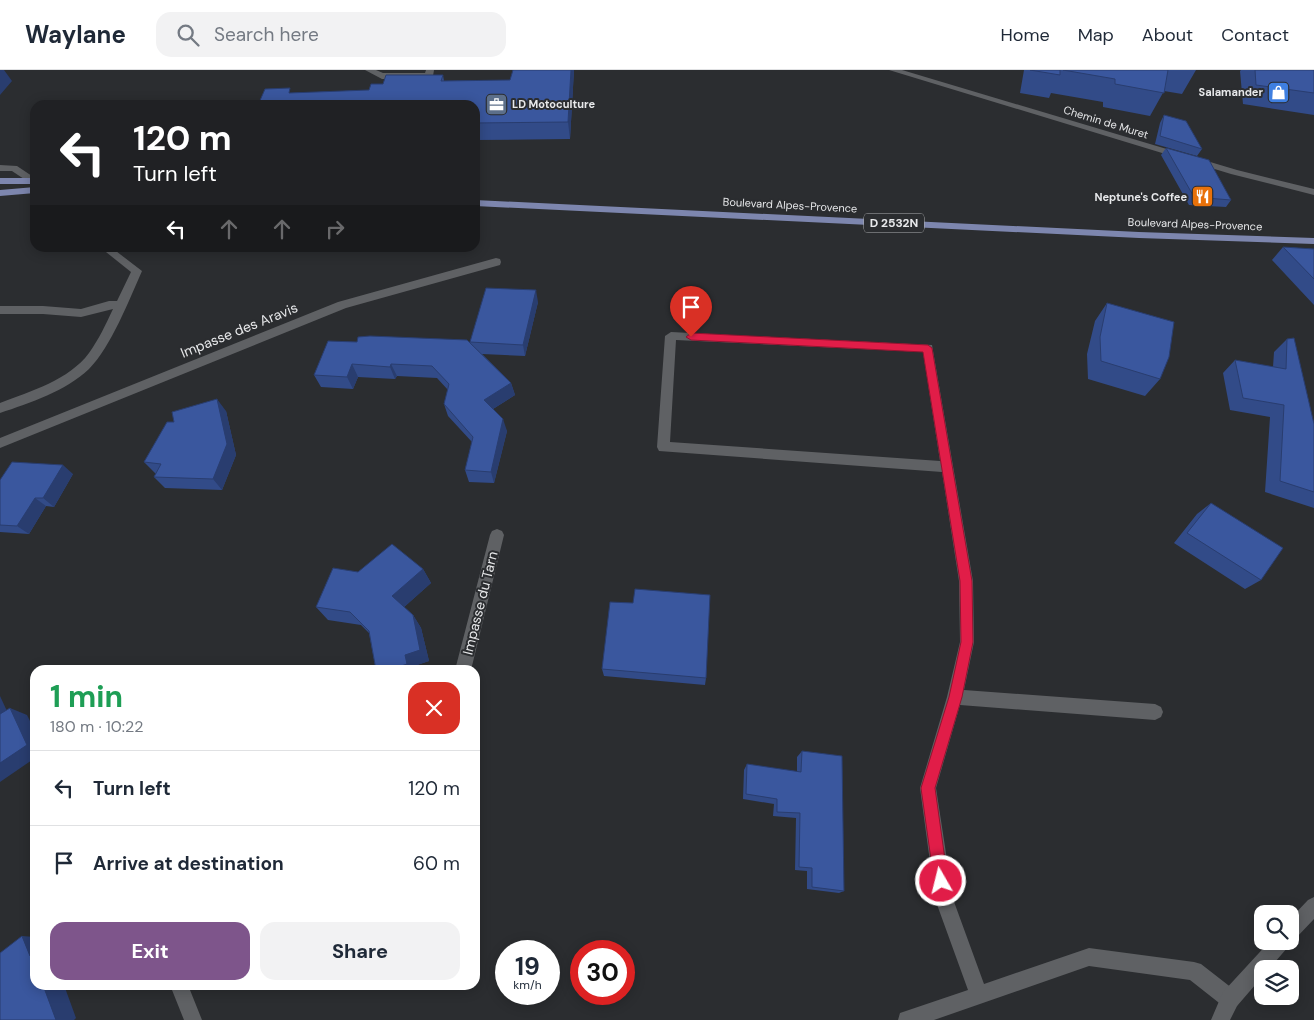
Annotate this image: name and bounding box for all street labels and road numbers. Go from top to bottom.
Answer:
street label: Chemin de Muret [1062,102,1150,142]
street label: Boulevard Alpes-Provence [722,194,858,216]
road number: D 2532N [864,214,924,232]
street label: Boulevard Alpes-Provence [1127,215,1263,233]
street label: Impasse des Aravis [178,298,300,362]
street label: Impasse du Tarn [458,549,502,657]

